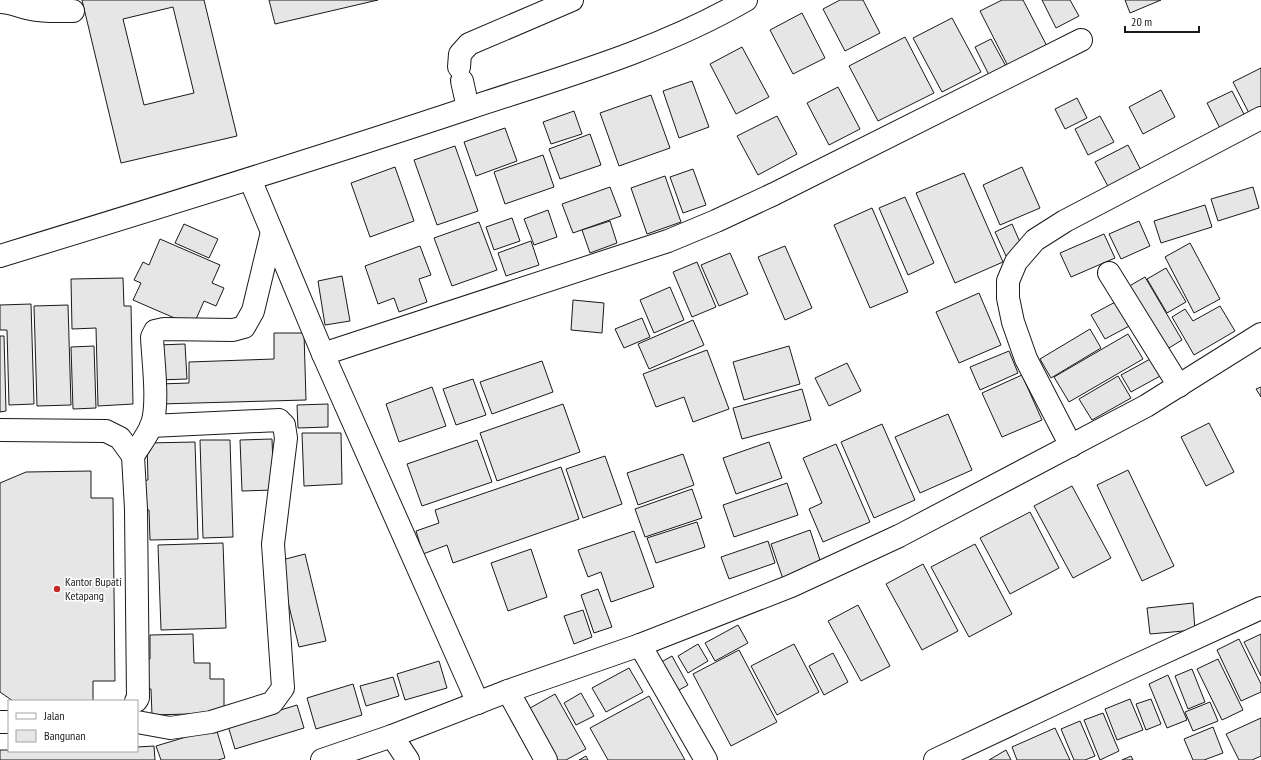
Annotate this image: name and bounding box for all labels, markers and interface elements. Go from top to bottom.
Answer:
scale bar [1125,8,1199,34]
text: 20 m [1131,14,1152,29]
place label: Kantor Bupati Ketapang [65,574,122,603]
marker: Kantor Bupati Ketapang [52,584,62,594]
legend [8,700,138,752]
text: Jalan [43,708,65,723]
text: Bangunan [44,728,85,743]

